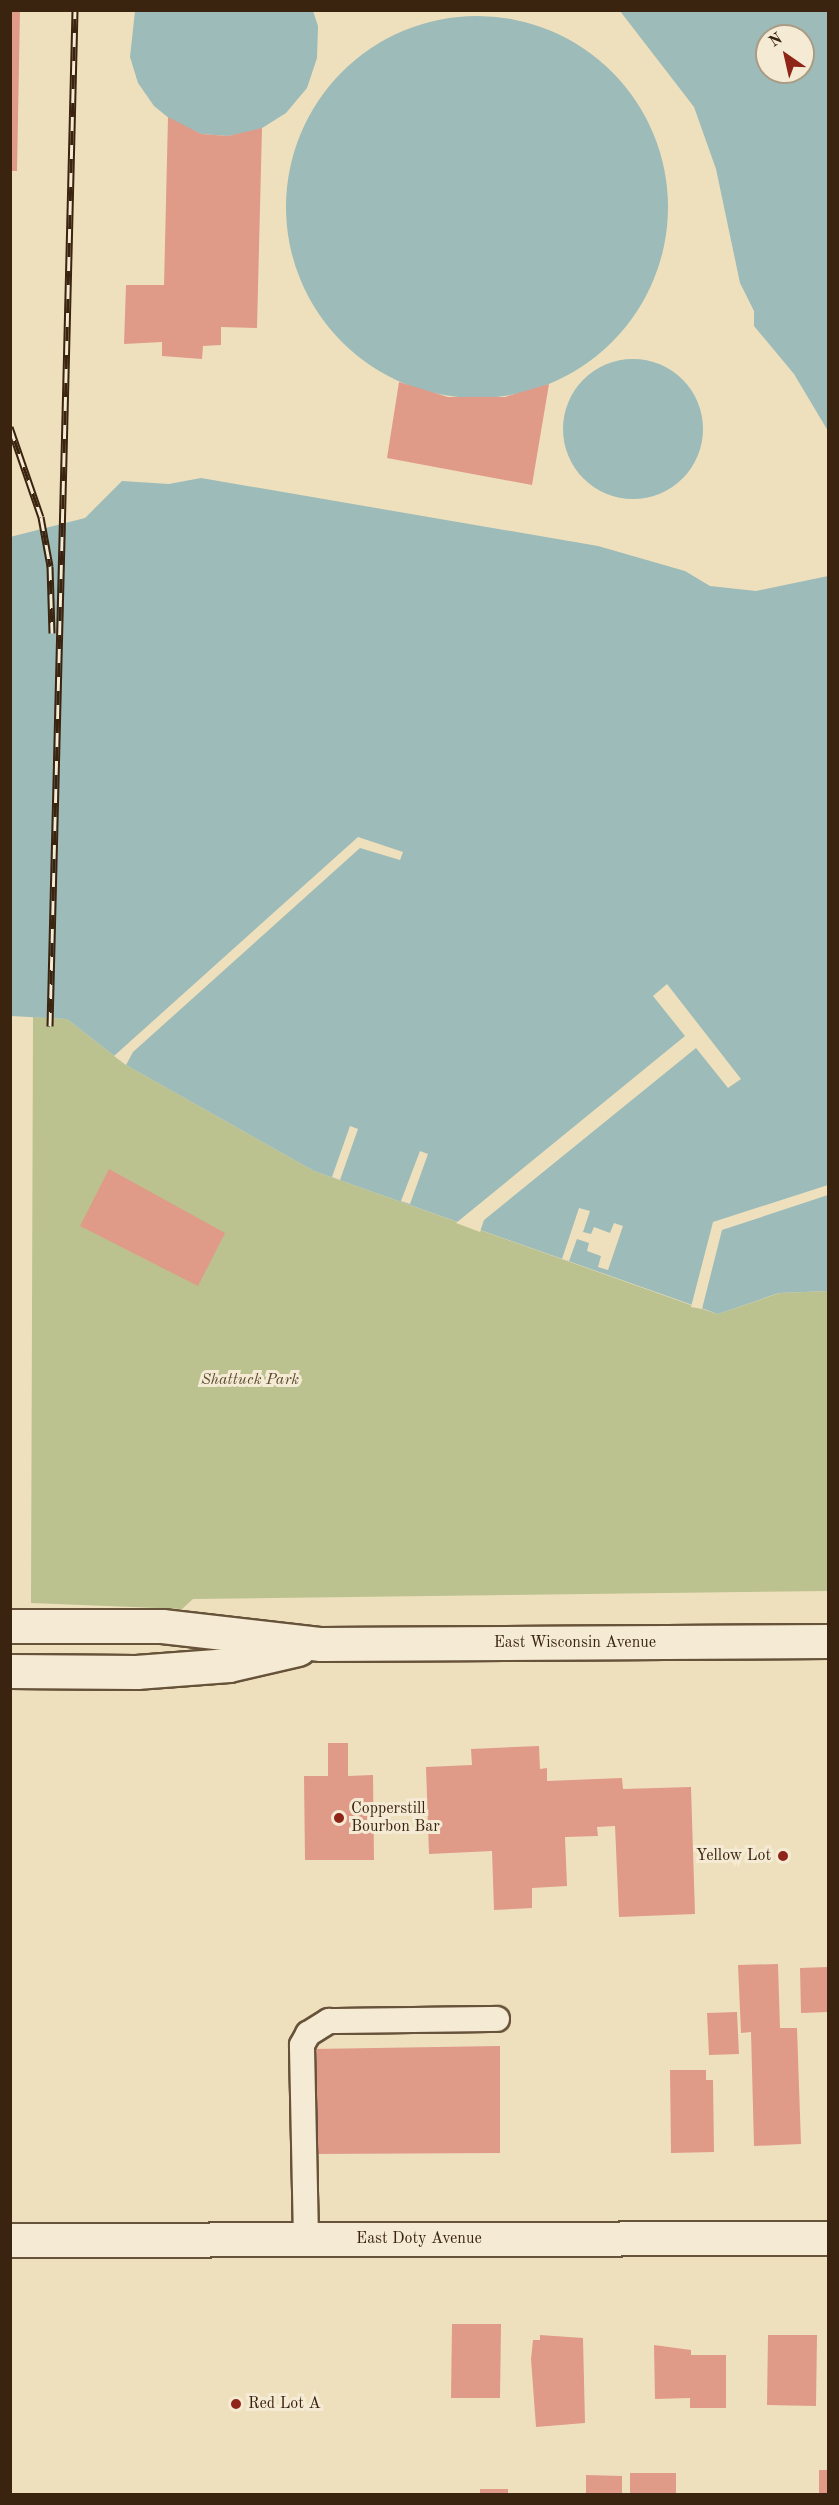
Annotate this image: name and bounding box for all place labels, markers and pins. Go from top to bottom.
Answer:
place label: Copperstill Bourbon Bar [351,1799,440,1837]
marker: Copperstill Bourbon Bar [332,1811,346,1825]
place label: Yellow Lot [696,1846,771,1866]
marker: Yellow Lot [776,1849,790,1863]
place label: Red Lot A [248,2394,321,2414]
marker: Red Lot A [229,2397,243,2411]

